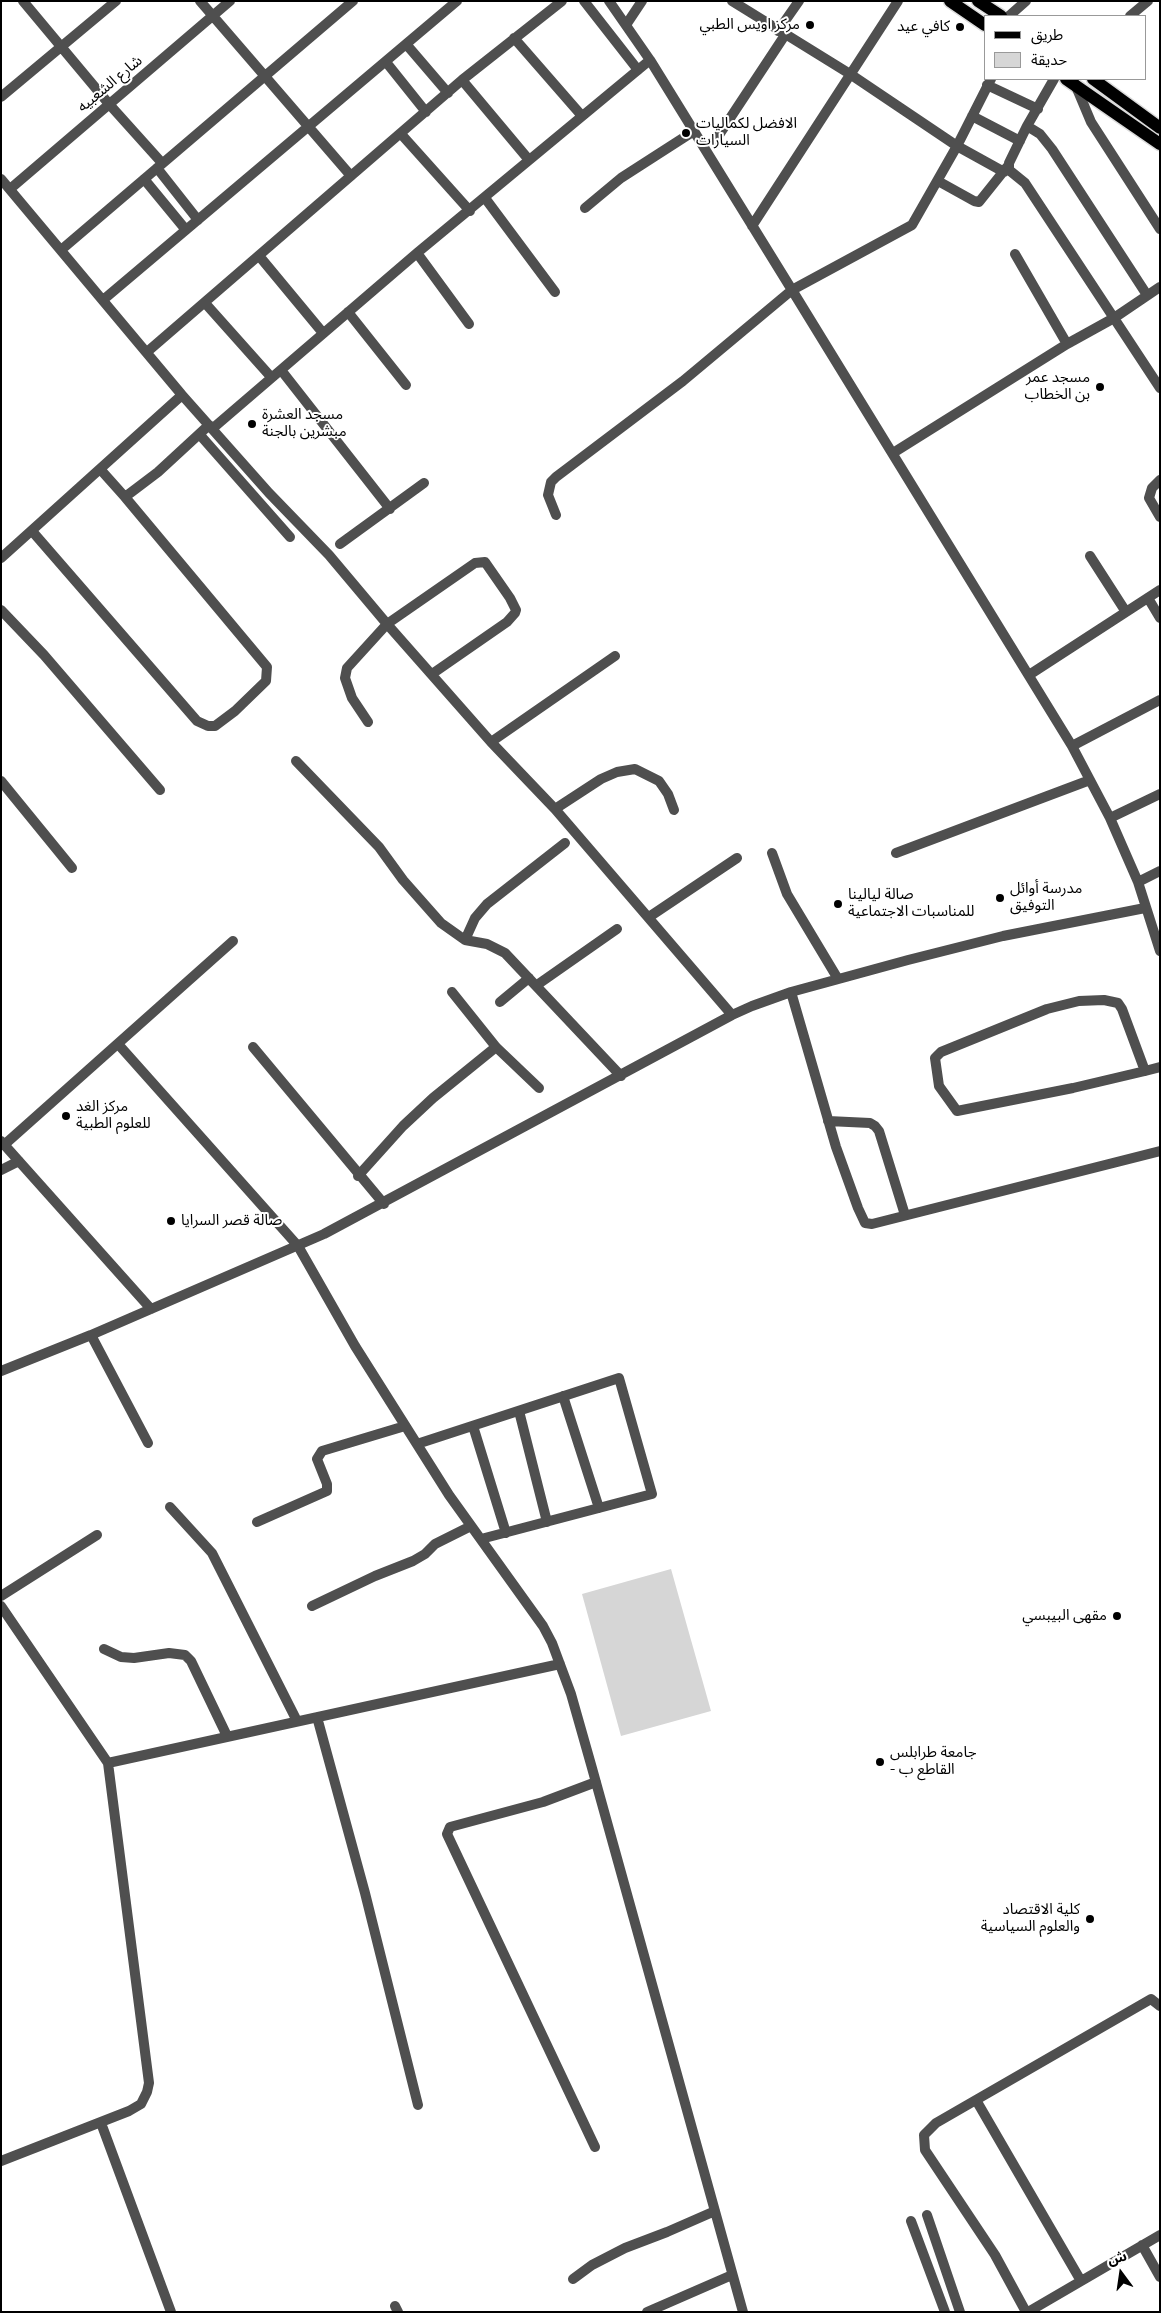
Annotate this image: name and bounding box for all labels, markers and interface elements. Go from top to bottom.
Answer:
legend [984,15,1146,80]
place label: مركز اويس الطبي [699,16,800,34]
place label: كافي عيد [897,18,950,36]
marker: مركز اويس الطبي [804,19,816,31]
marker: كافي عيد [954,21,966,33]
text: طريق [1031,26,1063,44]
text: حديقة [1031,51,1067,69]
street label: شارع الشعبيه [74,52,146,116]
place label: الافضل لكماليات السيارات [696,115,797,150]
marker: الافضل لكماليات السيارات [680,127,692,139]
place label: مسجد عمر بن الخطاب [1025,369,1090,404]
marker: مسجد عمر بن الخطاب [1094,381,1106,393]
place label: مسجد العشرة مبشرين بالجنة [262,406,347,441]
marker: مسجد العشرة مبشرين بالجنة [246,418,258,430]
place label: مدرسة أوائل التوفيق [1010,880,1082,915]
place label: صالة ليالينا للمناسبات الاجتماعية [848,886,975,921]
marker: مدرسة أوائل التوفيق [994,892,1006,904]
marker: صالة ليالينا للمناسبات الاجتماعية [832,898,844,910]
place label: مركز الغد للعلوم الطبية [76,1098,151,1133]
marker: مركز الغد للعلوم الطبية [60,1110,72,1122]
place label: صالة قصر السرايا [181,1212,282,1230]
marker: صالة قصر السرايا [165,1215,177,1227]
place label: مقهى البيبسي [1022,1607,1107,1625]
marker: مقهى البيبسي [1111,1610,1123,1622]
place label: جامعة طرابلس - القاطع ب [890,1744,977,1779]
marker: جامعة طرابلس - القاطع ب [874,1756,886,1768]
place label: كلية الاقتصاد والعلوم السياسية [981,1901,1080,1936]
marker: كلية الاقتصاد والعلوم السياسية [1084,1913,1096,1925]
text: ش [1106,2247,1129,2269]
north arrow [1096,2248,1146,2298]

